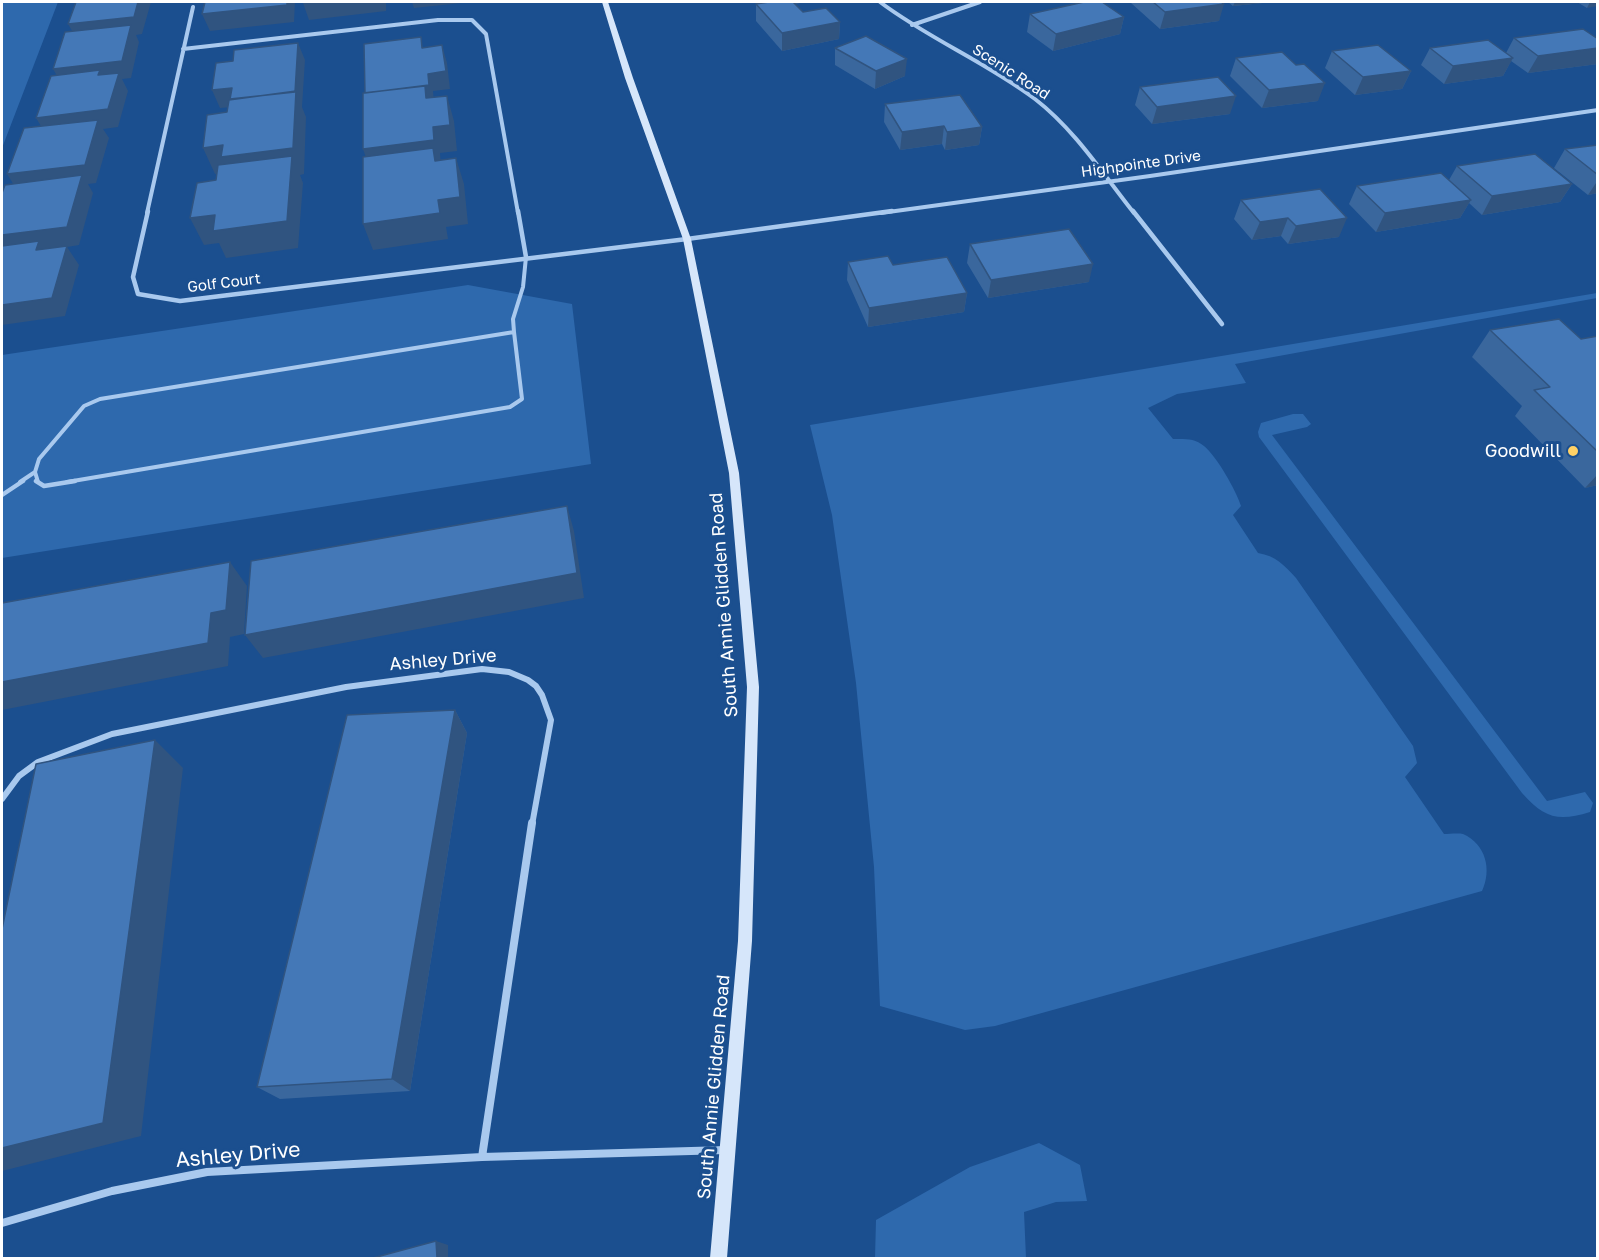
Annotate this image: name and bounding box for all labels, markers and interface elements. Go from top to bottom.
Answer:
street label: Scenic Road [969,40,1053,104]
street label: Highpointe Drive [1080,147,1202,181]
street label: Golf Court [186,270,262,296]
place label: Goodwill [1485,440,1561,462]
marker: Goodwill [1566,444,1580,458]
street label: South Annie Glidden Road [705,492,743,718]
street label: Ashley Drive [389,645,497,675]
street label: South Annie Glidden Road [693,974,735,1200]
street label: Ashley Drive [174,1137,302,1173]

